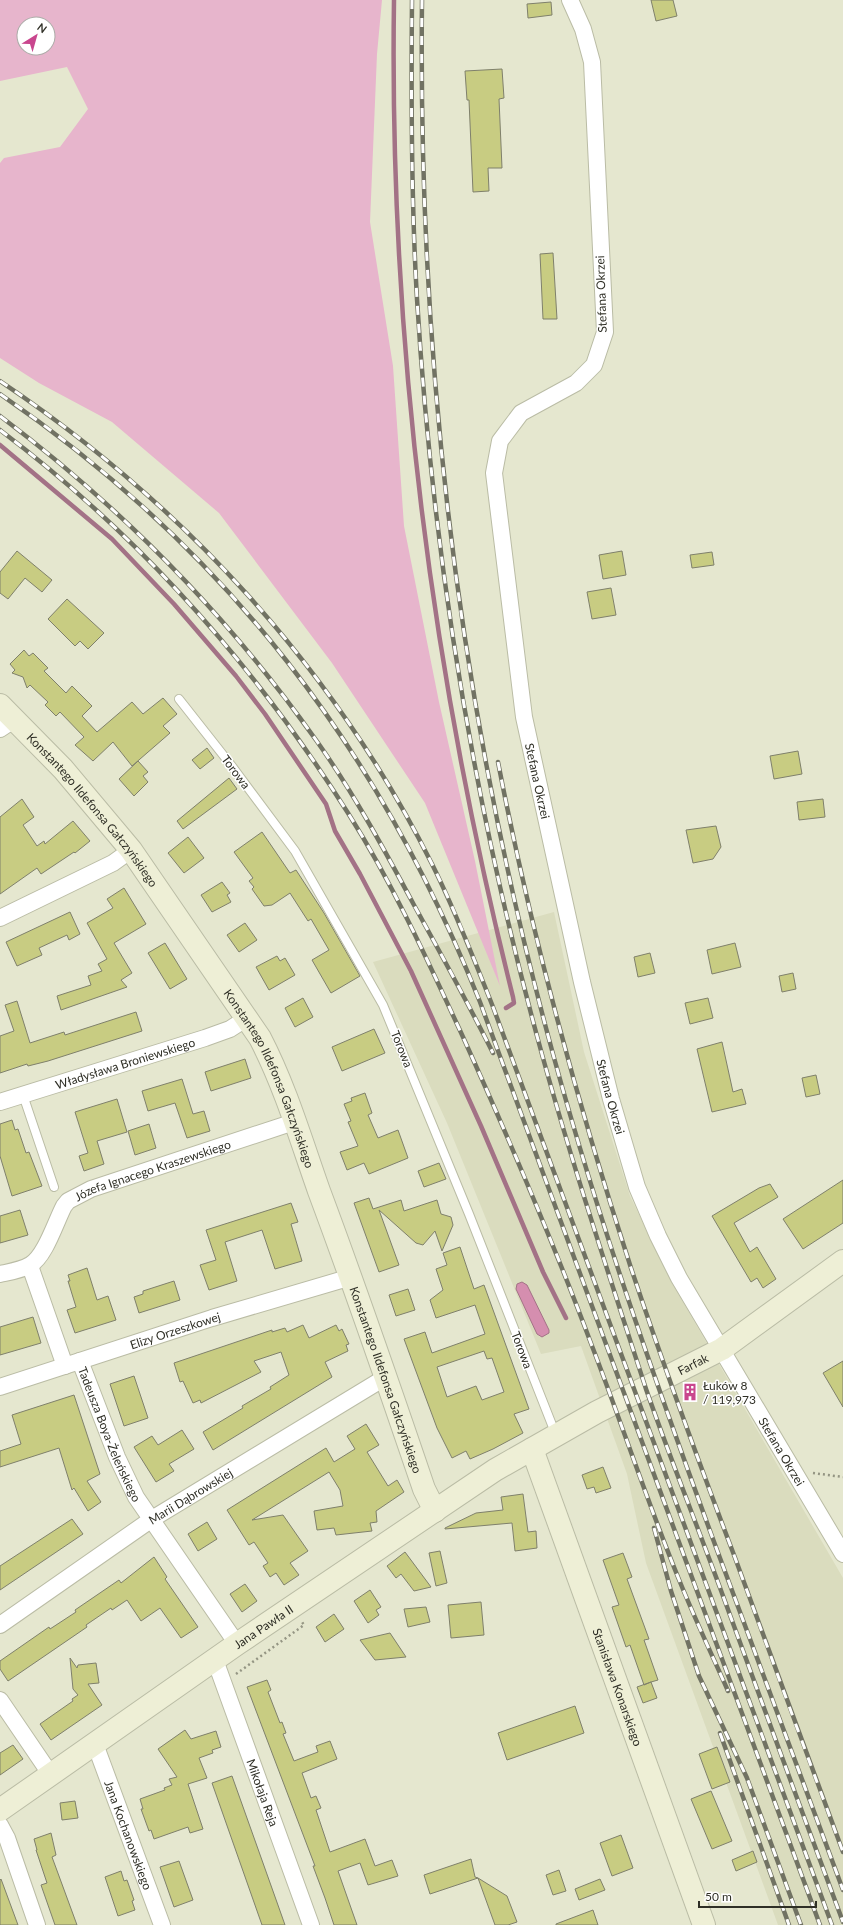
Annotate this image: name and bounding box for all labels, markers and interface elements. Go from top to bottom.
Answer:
north arrow [16,16,56,56]
text: N [35,20,50,35]
street label: Stefana Okrzei [592,255,610,333]
street label: Konstantego Ildefonsa Gałczyńskiego [24,729,161,890]
street label: Stefana Okrzei [522,742,554,820]
street label: Torowa [218,752,254,792]
street label: Konstantego Ildefonsa Gałczyńskiego [221,986,318,1170]
street label: Torowa [388,1028,416,1070]
street label: Władysława Broniewskiego [53,1034,197,1092]
street label: Stefana Okrzei [594,1057,628,1136]
street label: Józefa Ignacego Kraszewskiego [72,1136,233,1204]
street label: Konstantego Ildefonsa Gałczyńskiego [347,1284,426,1475]
street label: Elizy Orzeszkowej [128,1308,222,1352]
street label: Torowa [508,1329,536,1371]
street label: Farfak [675,1349,711,1378]
street label: Tadeusza Boya-Żeleńskiego [75,1365,145,1505]
place label: Łuków 8 / 119,973 [703,1378,756,1407]
building icon: Łuków 8 / 119,973 [680,1382,700,1402]
street label: Stefana Okrzei [756,1414,808,1488]
street label: Marii Dąbrowskiej [145,1465,235,1527]
street label: Jana Pawła II [231,1601,296,1652]
street label: Stanisława Konarskiego [590,1626,646,1748]
street label: Mikołaja Reja [244,1757,282,1828]
street label: Jana Kochanowskiego [102,1778,156,1892]
scale bar [699,1883,816,1909]
text: 50 m [705,1889,732,1904]

